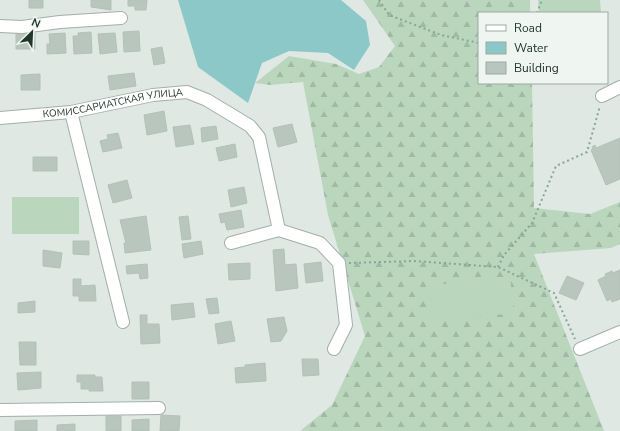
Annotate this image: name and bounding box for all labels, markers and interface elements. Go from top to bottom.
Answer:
north arrow [12,12,52,52]
legend [478,12,608,84]
text: N [29,15,43,32]
text: Road [514,20,542,36]
text: Water [514,40,548,56]
text: Building [514,60,559,76]
street label: КОМИССАРИАТСКАЯ УЛИЦА [42,85,184,121]

